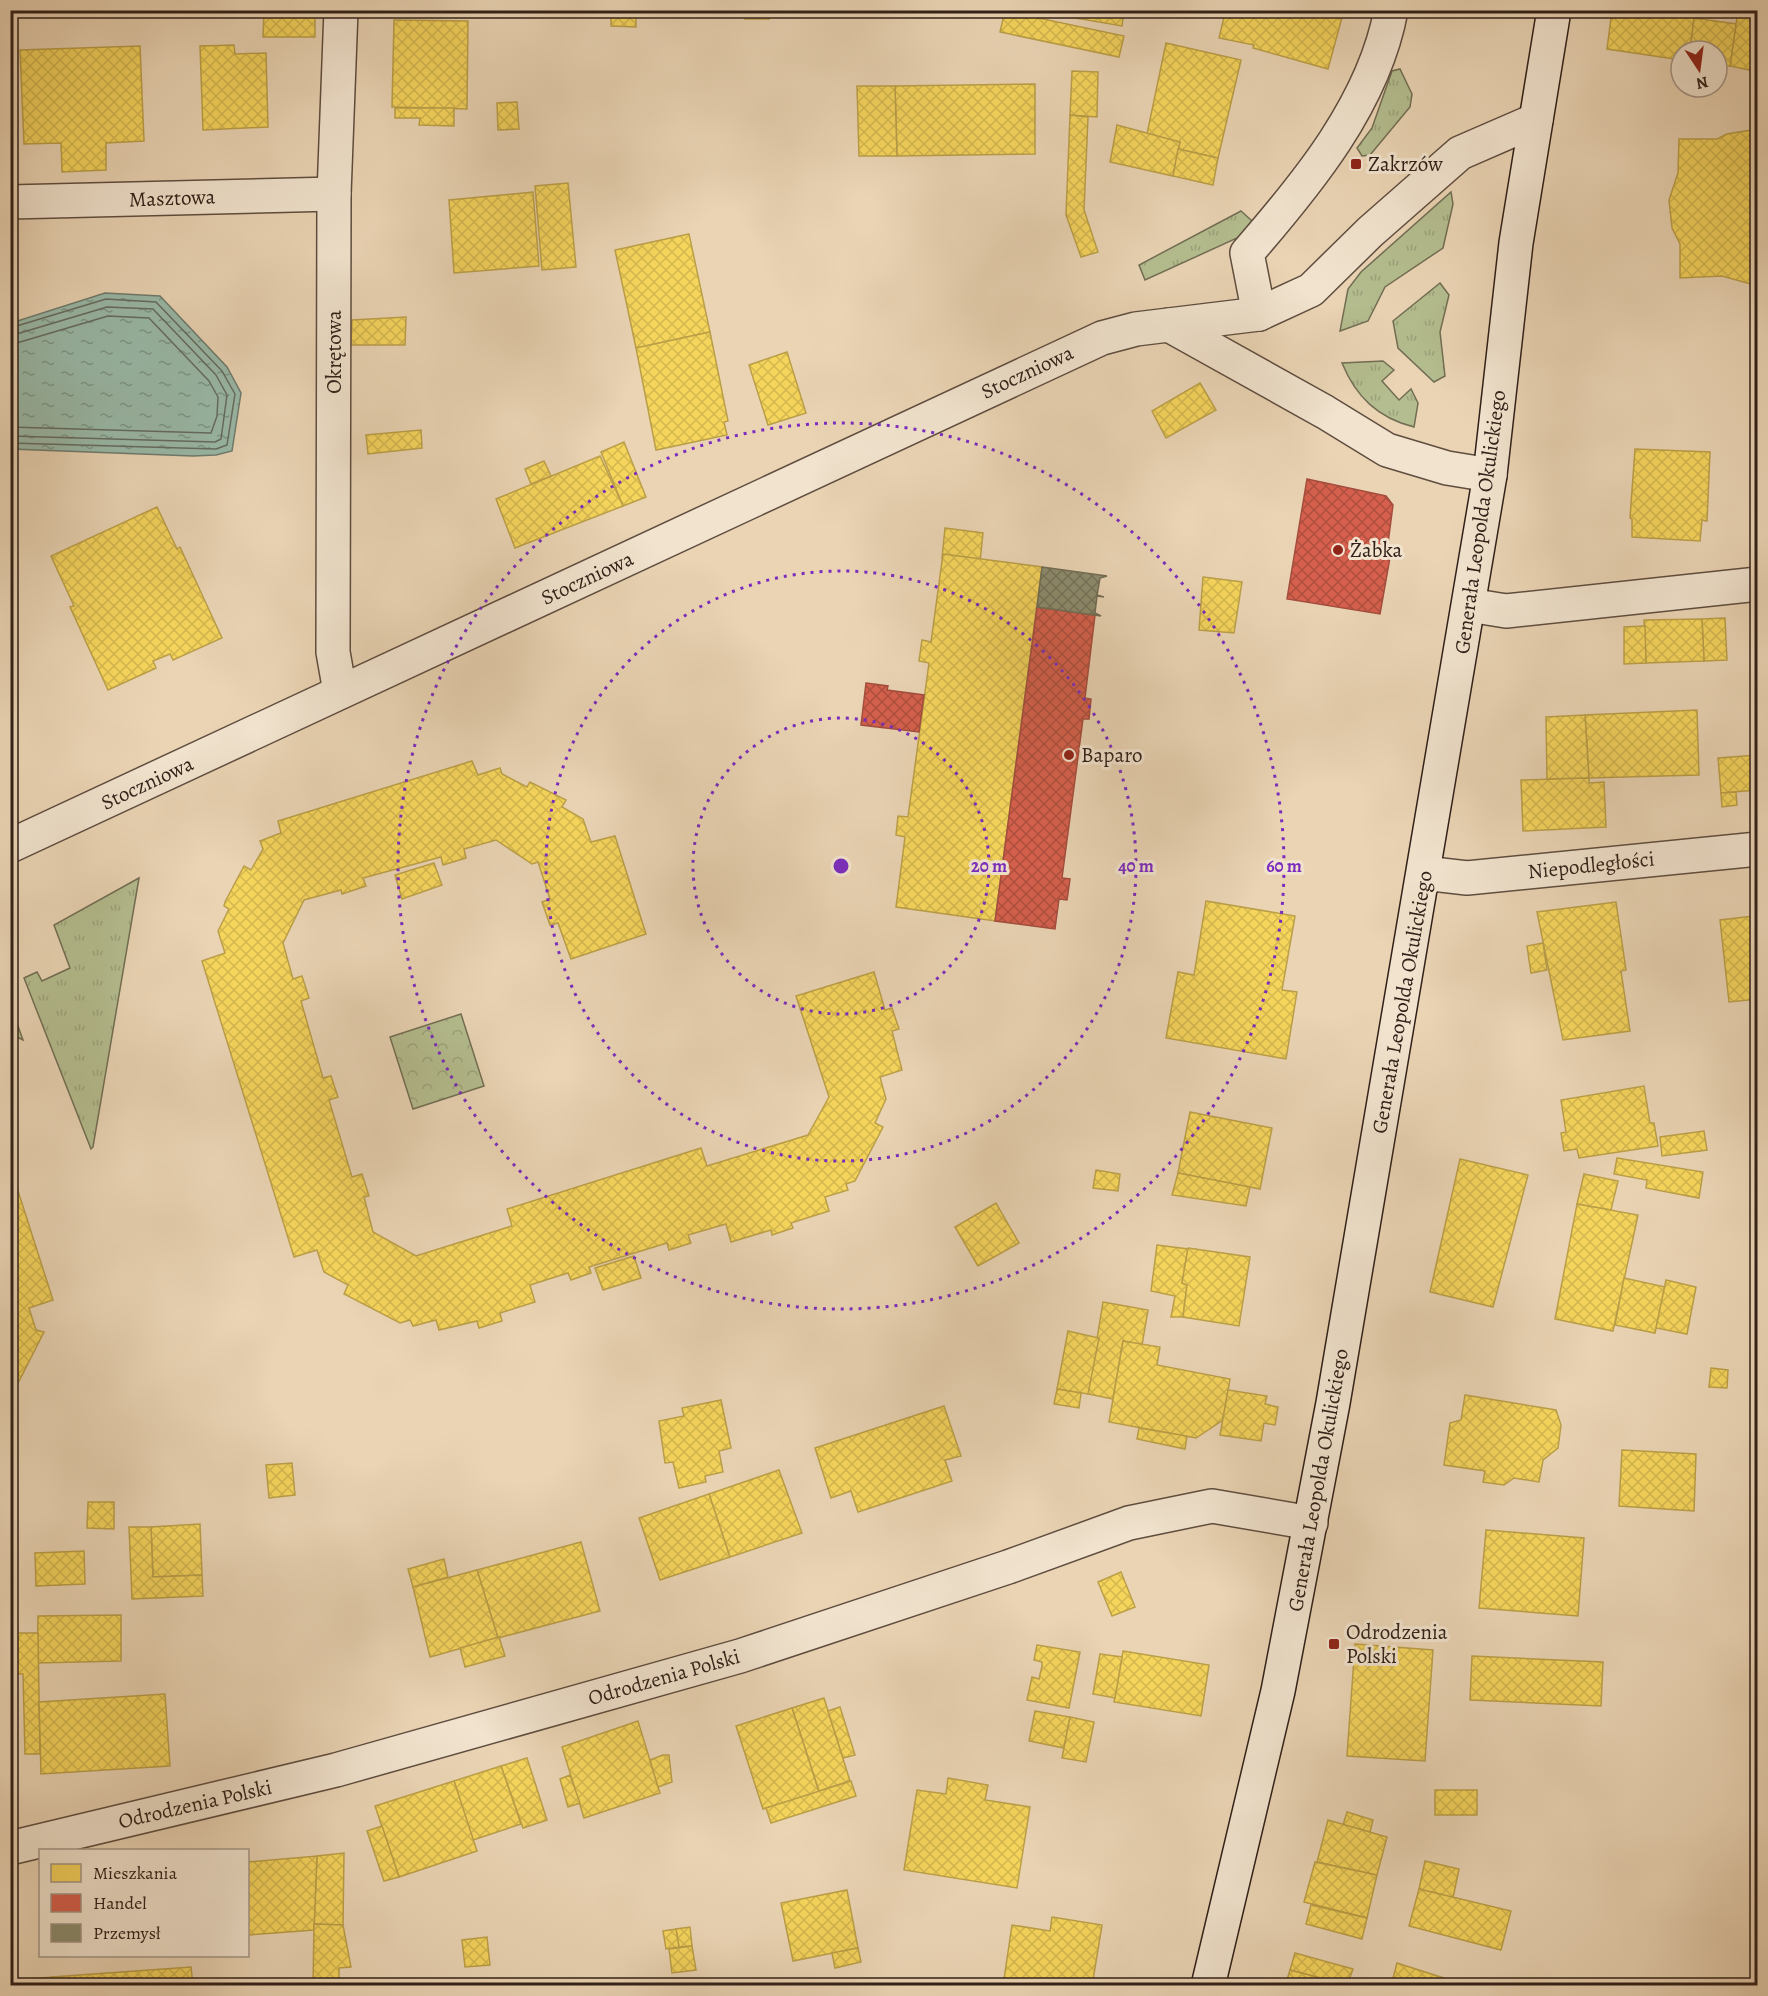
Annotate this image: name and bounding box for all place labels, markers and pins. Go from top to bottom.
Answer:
place label: Zakrzów [1368,150,1443,178]
marker: Zakrzów [1349,157,1363,171]
place label: Żabka [1350,536,1402,564]
marker: Żabka [1331,543,1345,557]
place label: Baparo [1081,741,1143,769]
marker: Baparo [1062,748,1076,762]
centre of rings [831,856,851,876]
place label: Odrodzenia Polski [1346,1618,1448,1670]
marker: Odrodzenia Polski [1327,1637,1341,1651]

